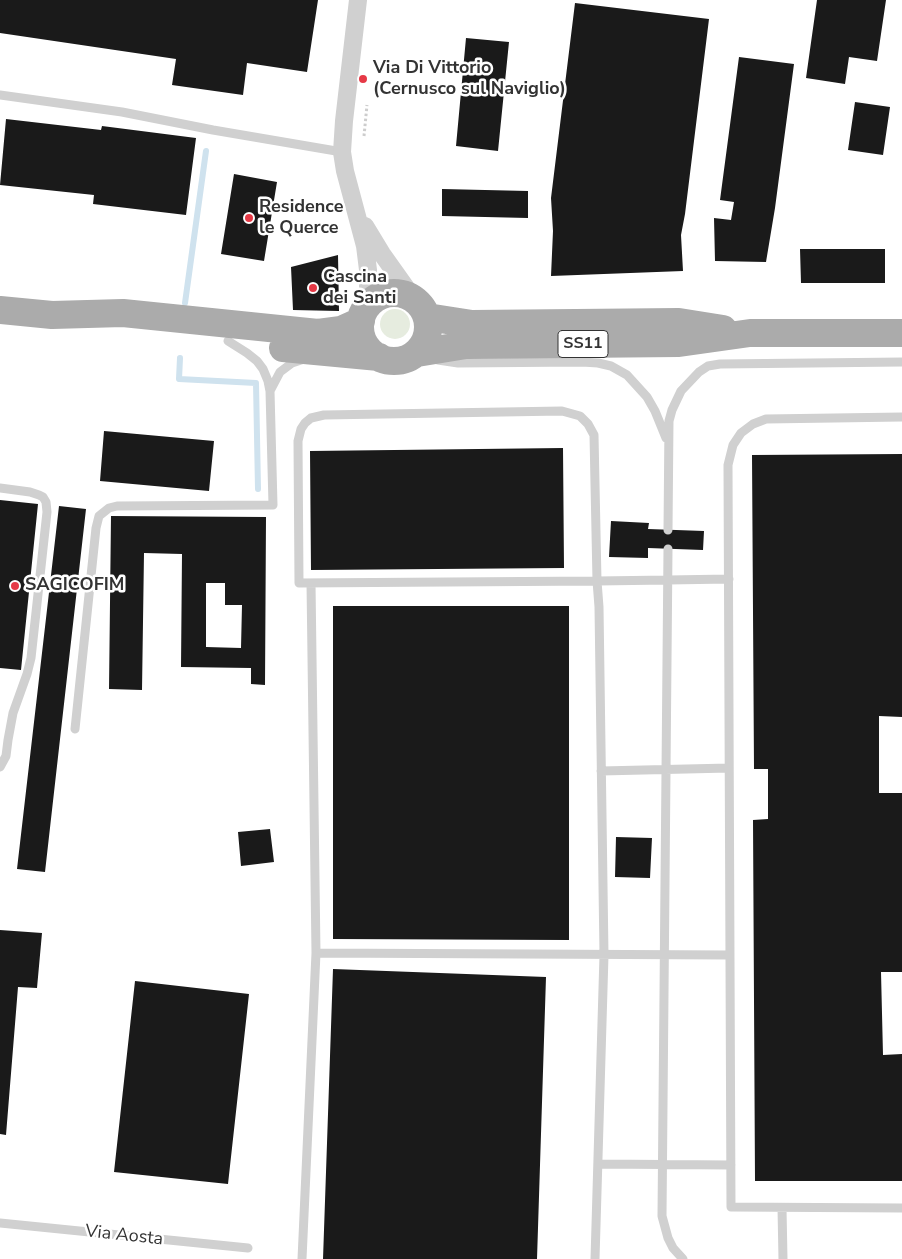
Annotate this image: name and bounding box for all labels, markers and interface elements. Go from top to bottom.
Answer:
place label: Via Di Vittorio (Cernusco sul Naviglio) [373,58,566,100]
marker: Via Di Vittorio (Cernusco sul Naviglio) [357,73,369,85]
place label: Residence le Querce [259,197,343,240]
marker: Residence le Querce [243,212,255,224]
place label: Cascina dei Santi [323,267,396,310]
marker: Cascina dei Santi [307,282,319,294]
road number: SS11 [558,330,608,358]
place label: SAGICOFIM [25,575,124,597]
marker: SAGICOFIM [9,580,21,592]
street label: Via Aosta [84,1221,164,1251]

